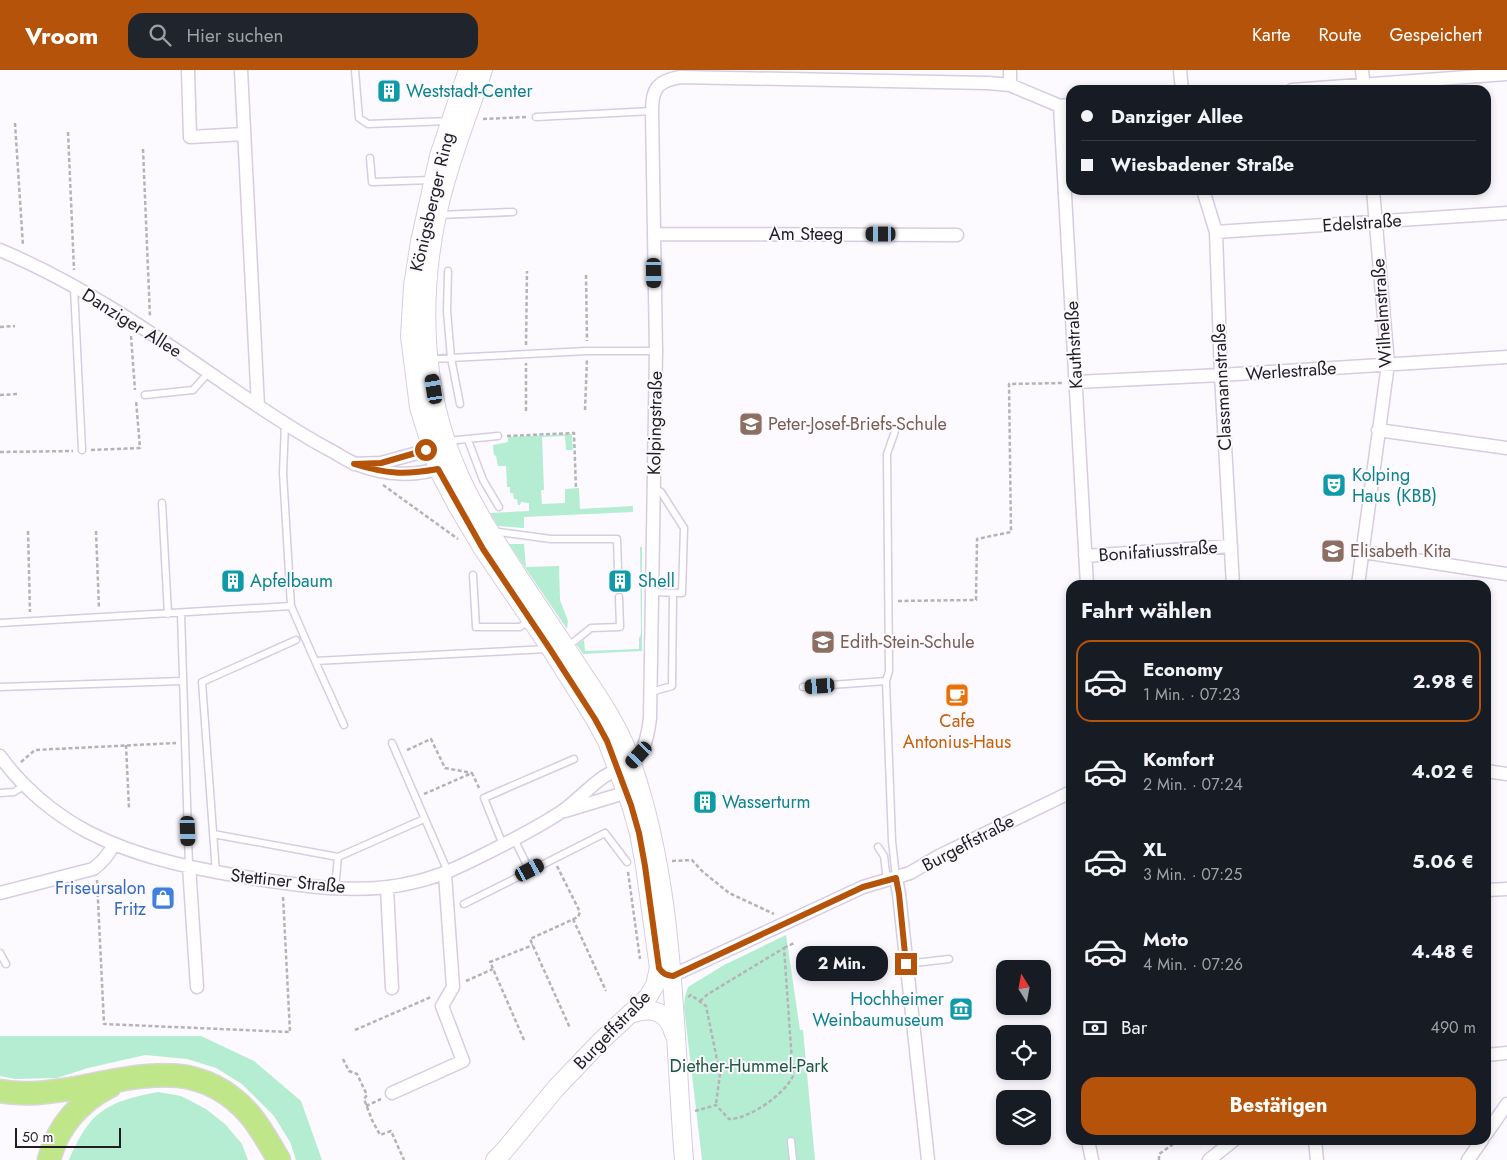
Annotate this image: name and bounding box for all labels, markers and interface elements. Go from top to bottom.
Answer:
search box [128,13,478,58]
text: Vroom [25,18,98,53]
icon: search [146,21,174,49]
text: Hier suchen [186,22,283,49]
text: Karte [1252,22,1291,48]
text: Route [1319,22,1361,48]
text: Gespeichert [1389,22,1482,48]
building icon: Weststadt-Center [376,78,402,104]
place label: Weststadt-Center [406,78,533,104]
text: Danziger Allee [1111,103,1243,130]
street label: Königsberger Ring [403,130,461,274]
text: Wiesbadener Straße [1111,151,1294,178]
street label: Edelstraße [1321,207,1403,239]
street label: Am Steeg [769,221,843,247]
car [866,227,896,242]
car [646,258,661,288]
street label: Wilhelmstraße [1365,258,1399,368]
street label: Danziger Allee [77,282,187,364]
street label: Kauthstraße [1059,300,1089,390]
street label: Classmannstraße [1206,323,1238,451]
street label: Werlestraße [1245,355,1337,387]
street label: Kolpingstraße [641,371,669,475]
car [424,373,443,405]
school or university icon: Peter-Josef-Briefs-Schule [738,411,764,437]
place label: Peter-Josef-Briefs-Schule [768,411,947,437]
route start [415,439,437,461]
place label: Kolping Haus (KBB) [1352,462,1437,509]
theatre icon: Kolping Haus (KBB) [1321,472,1347,498]
street label: Bonifatiusstraße [1098,534,1218,568]
school or university icon: Elisabeth Kita [1320,538,1346,564]
place label: Elisabeth Kita [1350,538,1451,564]
building icon: Apfelbaum [220,568,246,594]
place label: Apfelbaum [250,568,333,594]
building icon: Shell [607,568,633,594]
place label: Shell [638,568,675,594]
text: Fahrt wählen [1081,594,1212,626]
school or university icon: Edith-Stein-Schule [810,629,836,655]
place label: Edith-Stein-Schule [840,629,975,655]
text: Economy [1143,656,1223,683]
icon: car [1083,659,1128,704]
text: 2.98 € [1413,668,1474,695]
car [804,677,835,695]
cafe icon: Cafe Antonius-Haus [944,682,970,708]
text: 1 Min. · 07:23 [1143,683,1240,706]
place label: Cafe Antonius-Haus [903,708,1011,755]
car [623,739,654,771]
text: Komfort [1143,746,1214,773]
icon: car [1083,749,1128,794]
text: 4.02 € [1411,758,1474,785]
text: 2 Min. · 07:24 [1143,773,1243,796]
building icon: Wasserturm [692,789,718,815]
place label: Wasserturm [722,789,811,815]
street label: Burgeffstraße [917,808,1019,878]
car [179,816,196,846]
text: XL [1143,836,1166,863]
icon: car [1083,839,1128,884]
text: 5.06 € [1412,848,1474,875]
car [513,856,546,884]
street label: Stettiner Straße [229,862,347,900]
text: 3 Min. · 07:25 [1143,863,1242,886]
place label: Friseursalon Fritz [55,875,147,922]
shop icon: Friseursalon Fritz [150,885,176,911]
text: Moto [1143,926,1188,953]
icon: car [1083,929,1128,974]
text: 4.48 € [1411,938,1474,965]
callout: 2 Min. [796,946,888,982]
text: 2 Min. [818,952,866,975]
route end [895,953,917,975]
text: 4 Min. · 07:26 [1143,953,1243,976]
north arrow [996,960,1051,1015]
map controls [996,960,1051,1145]
street label: Burgeffstraße [568,985,656,1075]
place label: Hochheimer Weinbaumuseum [812,986,945,1033]
museum icon: Hochheimer Weinbaumuseum [948,996,974,1022]
icon: cash [1081,1014,1109,1042]
text: Bar [1121,1014,1147,1041]
text: 490 m [1431,1016,1476,1039]
button: locate [996,1025,1051,1080]
park label: Diether-Hummel-Park [670,1053,828,1079]
button: Bestätigen [1081,1077,1476,1135]
button: layers [996,1090,1051,1145]
scale bar [15,1125,121,1148]
text: 50 m [22,1127,53,1147]

